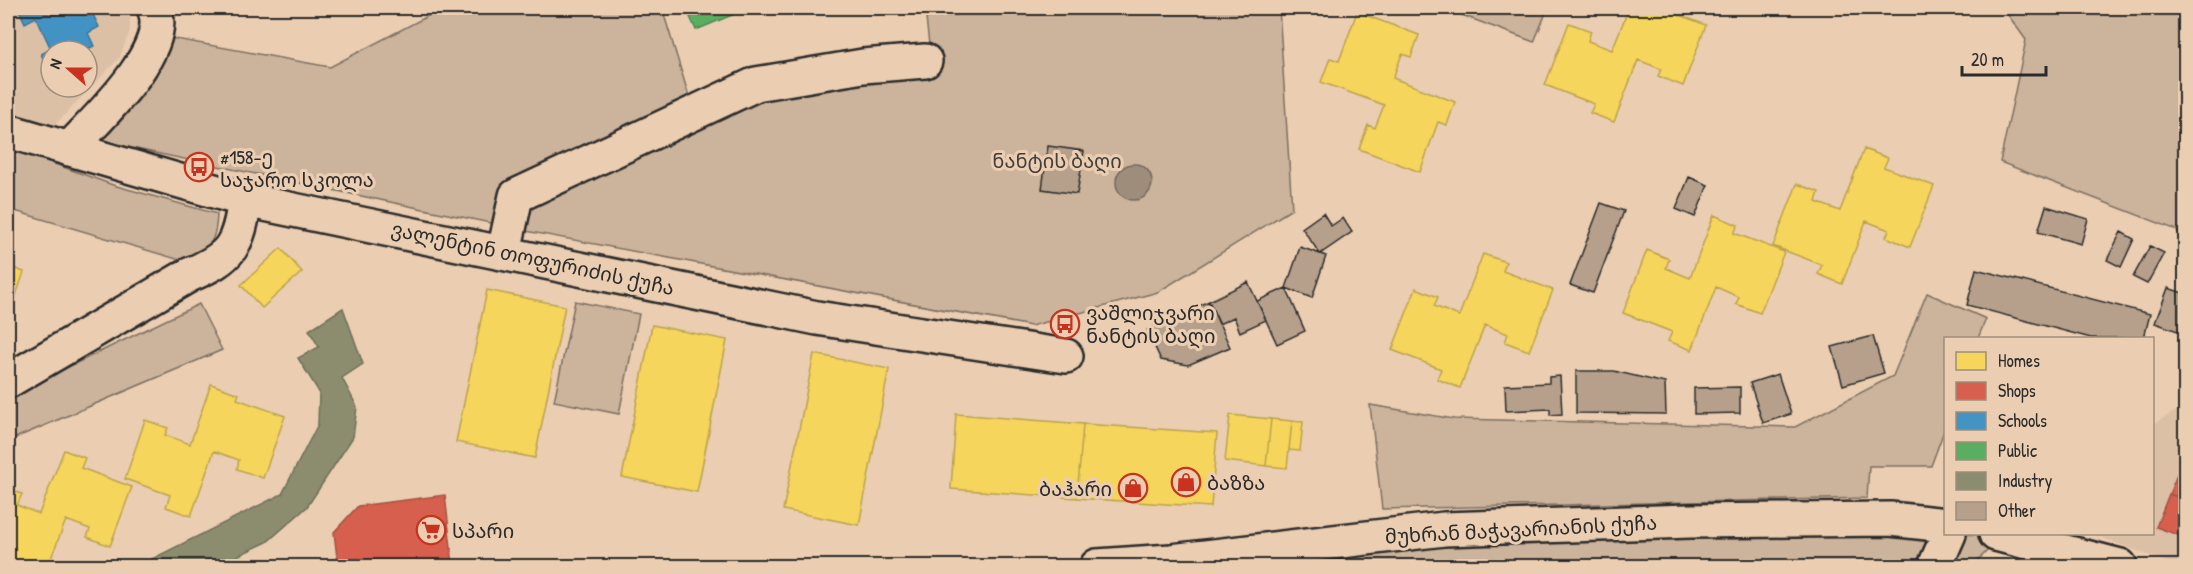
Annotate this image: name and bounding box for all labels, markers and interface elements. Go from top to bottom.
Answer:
north arrow [39,39,99,99]
scale bar [1962,39,2046,77]
text: 20 m [1971,47,2004,72]
text: N [43,55,67,72]
place label: #158-ე საჯარო სკოლა [220,143,374,193]
park label: ნანტის ბაღი [992,147,1122,174]
bus stop icon: #158-ე საჯარო სკოლა [183,151,215,183]
street label: ვალენტინ თოფურიძის ქუჩა [389,215,677,301]
place label: ვაშლიჯვარი ნანტის ბაღი [1086,299,1215,349]
bus stop icon: ვაშლიჯვარი ნანტის ბაღი [1049,308,1081,340]
legend [1944,337,2154,535]
text: Homes [1998,348,2040,373]
text: Shops [1998,378,2036,403]
text: Schools [1998,408,2047,433]
text: Public [1998,438,2037,463]
shop icon: ბაზზა [1170,466,1202,498]
text: Industry [1998,468,2053,493]
place label: ბაზზა [1207,469,1265,496]
shop icon: ბაჰარი [1117,472,1149,504]
place label: ბაჰარი [1039,475,1112,502]
text: Other [1998,498,2036,523]
street label: მუხრან მაჭავარიანის ქუჩა [1384,508,1658,550]
supermarket icon: სპარი [415,514,447,546]
place label: სპარი [452,517,514,544]

